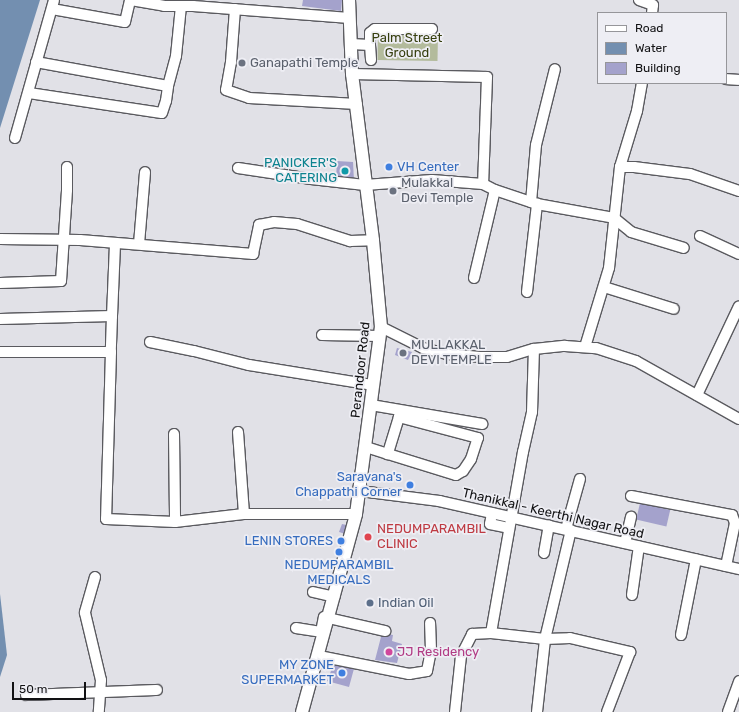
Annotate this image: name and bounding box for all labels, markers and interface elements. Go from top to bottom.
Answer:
legend [597,12,727,84]
text: Road [635,21,663,35]
park label: Palm Street Ground [372,31,442,62]
text: Water [635,41,667,55]
place label: Ganapathi Temple [250,55,359,71]
marker: Ganapathi Temple [237,58,247,68]
text: Building [635,61,681,75]
place label: PANICKER'S CATERING [264,156,337,187]
place label: VH Center [397,159,459,175]
marker: VH Center [384,162,394,172]
marker: PANICKER'S CATERING [340,166,350,176]
place label: Mulakkal Devi Temple [401,176,474,207]
marker: Mulakkal Devi Temple [388,186,398,196]
street label: Perandoor Road [348,321,374,419]
place label: MULLAKKAL DEVI TEMPLE [411,338,492,369]
marker: MULLAKKAL DEVI TEMPLE [398,348,408,358]
place label: Saravana's Chappathi Corner [295,470,402,501]
marker: Saravana's Chappathi Corner [405,480,415,490]
street label: Thanikkal - Keerthi Nagar Road [461,485,645,543]
place label: NEDUMPARAMBIL CLINIC [377,522,486,553]
marker: NEDUMPARAMBIL CLINIC [362,531,374,543]
place label: LENIN STORES [244,533,333,549]
marker: LENIN STORES [336,536,346,546]
marker: NEDUMPARAMBIL MEDICALS [334,547,344,557]
place label: NEDUMPARAMBIL MEDICALS [285,558,393,589]
place label: Indian Oil [378,595,434,611]
marker: Indian Oil [365,598,375,608]
place label: JJ Residency [397,644,479,660]
marker: JJ Residency [384,647,394,657]
place label: MY ZONE SUPERMARKET [241,658,334,689]
marker: MY ZONE SUPERMARKET [337,668,347,678]
scale bar [14,674,88,700]
text: 50 m [19,682,47,696]

